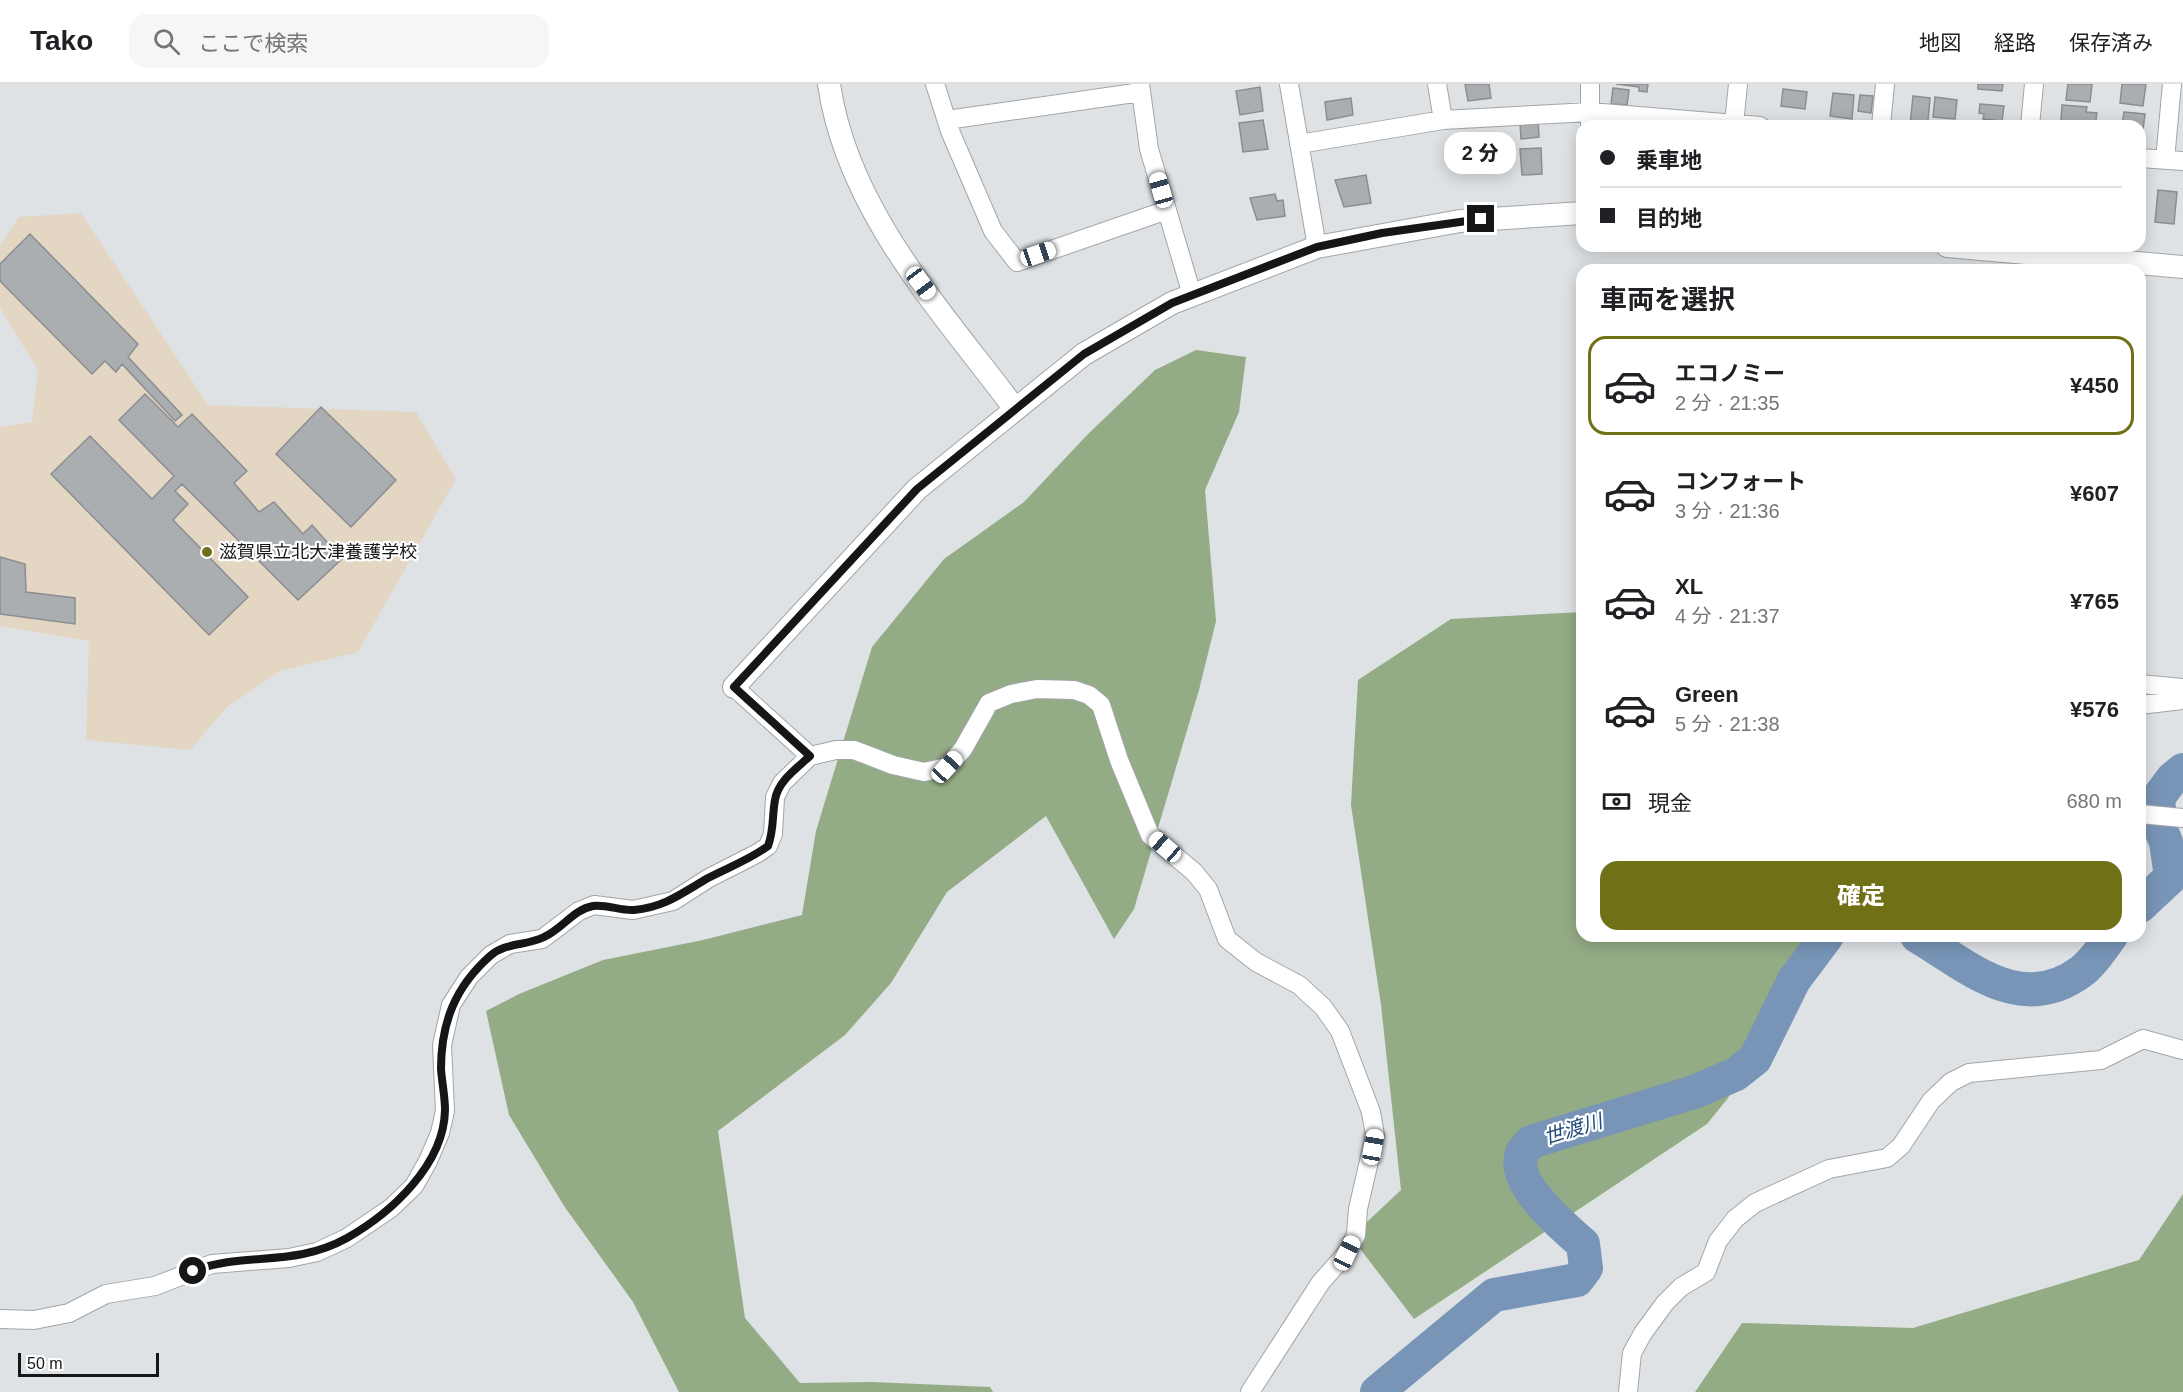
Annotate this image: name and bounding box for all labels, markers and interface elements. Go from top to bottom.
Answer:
search box [129,14,549,68]
text: Tako [30,25,93,56]
icon: search [150,25,183,58]
text: ここで検索 [198,31,308,56]
text: 地図 [1919,31,1961,54]
text: 経路 [1994,31,2036,54]
text: 保存済み [2069,31,2153,54]
callout: 2 分 [1445,132,1517,174]
text: 2 分 [1462,142,1498,164]
text: 乗車地 [1636,148,1702,173]
car [1147,170,1175,210]
route end [1467,205,1494,232]
text: 目的地 [1636,206,1702,231]
car [1018,240,1058,268]
car [903,263,939,303]
text: 車両を選択 [1600,285,1735,315]
icon: car [1603,359,1657,413]
text: エコノミー [1675,361,1785,386]
text: ¥450 [2070,373,2119,398]
text: 2 分 · 21:35 [1675,392,1780,414]
icon: car [1603,467,1657,521]
text: コンフォート [1675,469,1806,494]
text: ¥607 [2070,481,2119,506]
text: 3 分 · 21:36 [1675,500,1780,522]
place label: 滋賀県立北大津養護学校 [219,542,417,562]
marker: 滋賀県立北大津養護学校 [200,545,214,559]
text: XL [1675,574,1703,599]
icon: car [1603,575,1657,629]
text: ¥765 [2070,589,2119,614]
text: 4 分 · 21:37 [1675,605,1780,627]
text: Green [1675,682,1739,707]
icon: car [1603,683,1657,737]
text: ¥576 [2070,697,2119,722]
text: 5 分 · 21:38 [1675,713,1780,735]
car [928,748,966,786]
icon: cash [1600,785,1633,818]
text: 680 m [2066,790,2122,812]
text: 現金 [1648,791,1692,816]
car [1146,828,1184,866]
button: 確定 [1600,861,2122,930]
water label: 世渡川 [1541,1109,1607,1148]
car [1361,1128,1385,1166]
car [1331,1233,1363,1273]
route start [179,1257,206,1284]
scale bar [18,1350,159,1378]
text: 50 m [27,1355,63,1372]

